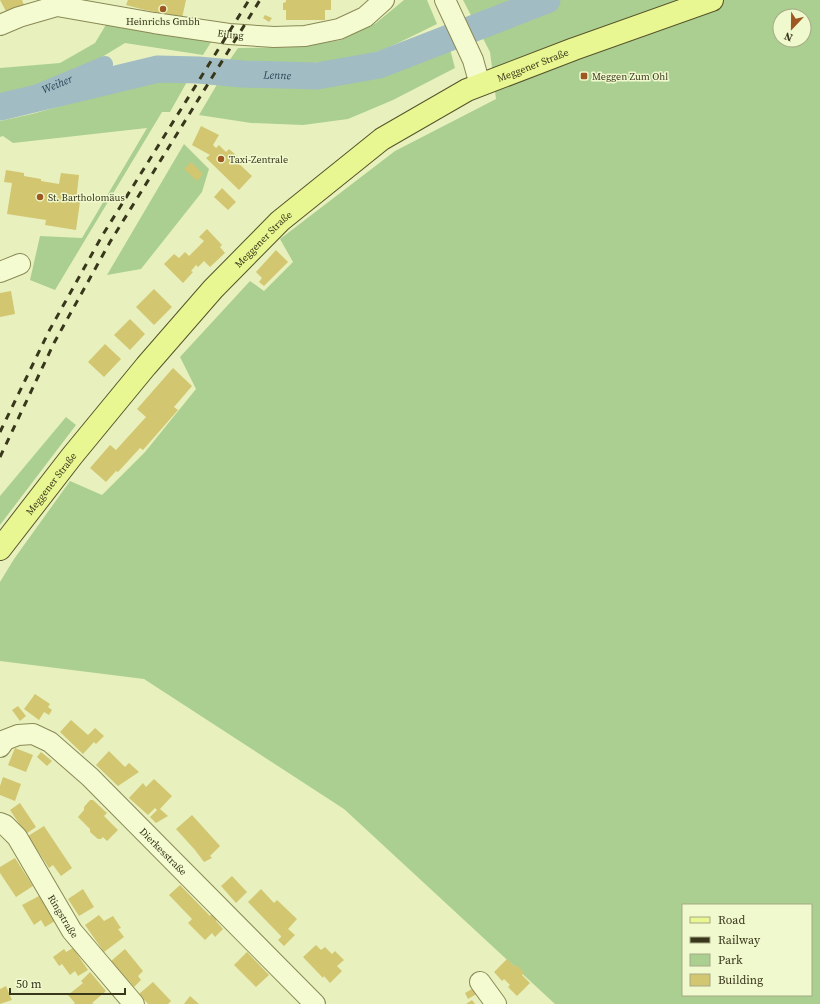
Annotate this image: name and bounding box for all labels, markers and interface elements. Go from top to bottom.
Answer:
marker: Heinrichs Gmbh [158,4,168,14]
north arrow [772,8,812,48]
place label: Heinrichs Gmbh [126,15,200,28]
street label: Eiling [217,26,244,41]
text: N [782,28,795,45]
street label: Meggener Straße [495,45,570,84]
water label: Lenne [262,67,292,83]
place label: Meggen Zum Ohl [592,70,668,83]
water label: Weiher [39,71,75,97]
marker: Meggen Zum Ohl [579,71,589,81]
place label: Taxi-Zentrale [229,153,288,166]
marker: Taxi-Zentrale [216,154,226,164]
place label: St. Bartholomäus [48,191,125,204]
marker: St. Bartholomäus [35,192,45,202]
street label: Meggener Straße [232,208,294,270]
street label: Meggener Straße [23,449,79,517]
street label: Dierkesstraße [137,825,190,878]
street label: Ringstraße [45,892,82,941]
legend [682,904,812,996]
text: Road [718,912,745,928]
text: Railway [718,932,761,948]
text: Park [718,952,743,968]
scale bar [10,970,125,996]
text: Building [718,972,763,988]
text: 50 m [16,976,42,992]

